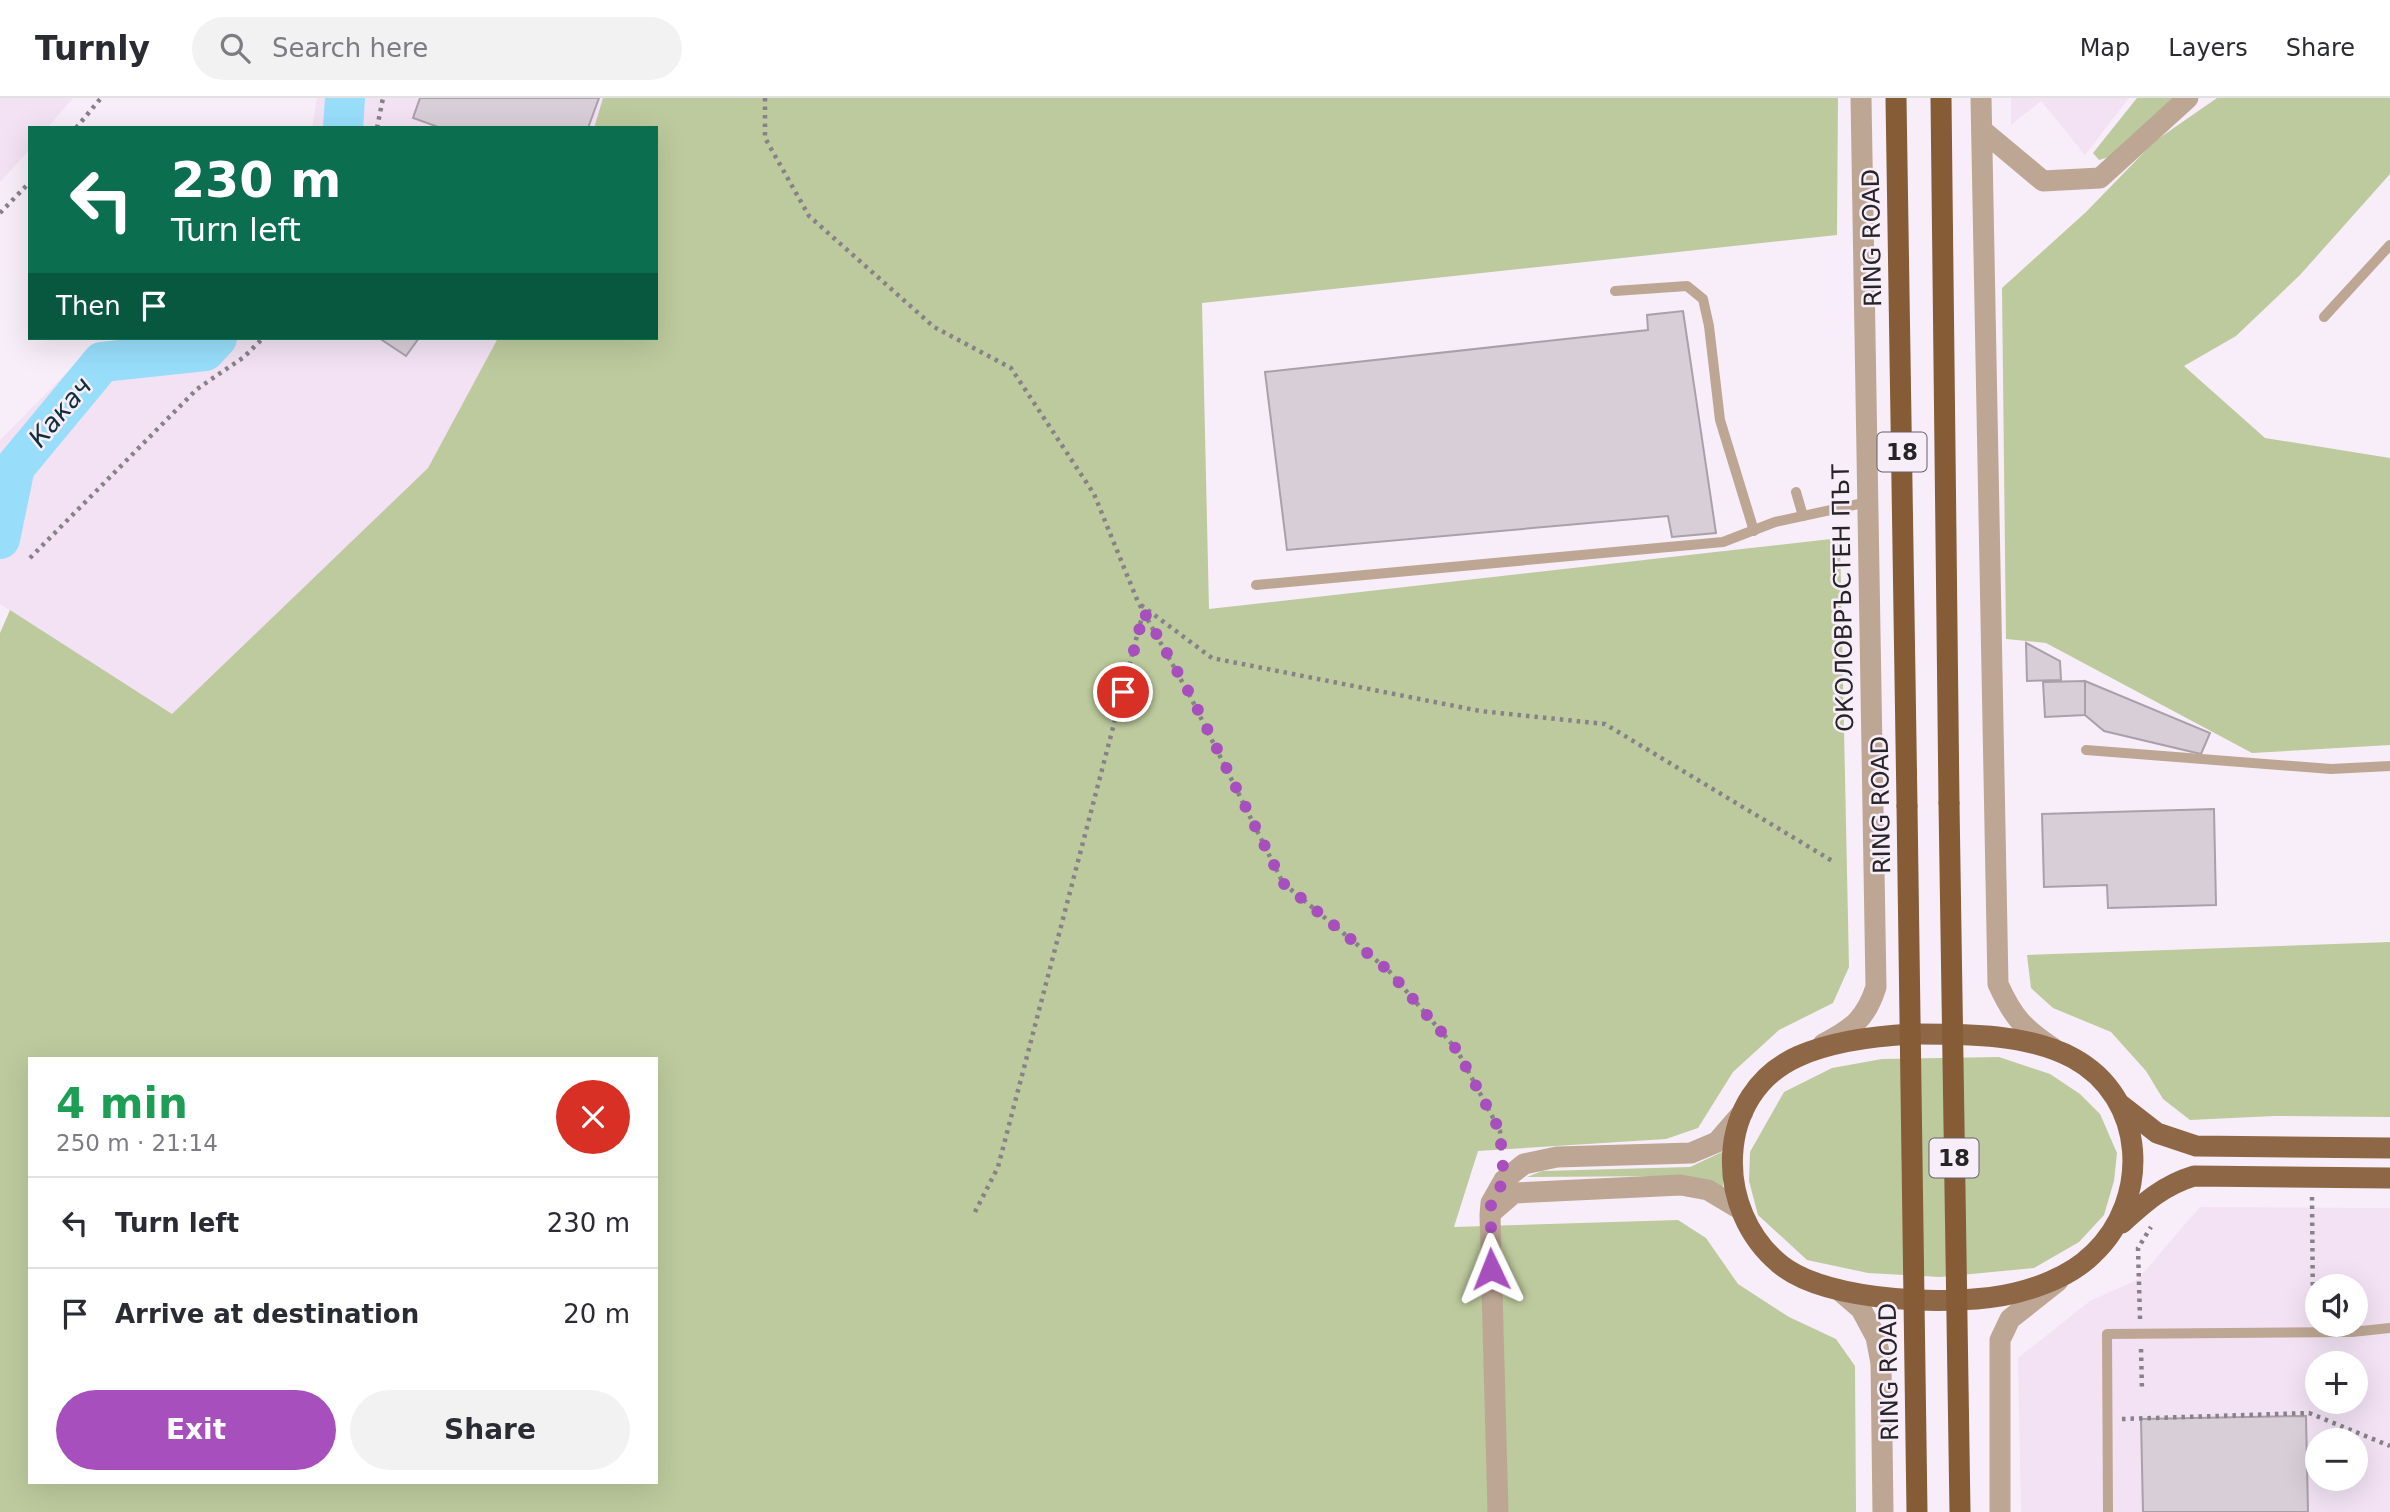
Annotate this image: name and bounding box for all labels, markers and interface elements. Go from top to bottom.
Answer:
search box [192,17,682,80]
text: Turnly [35,29,150,68]
icon: search [216,29,254,67]
text: Search here [272,33,428,63]
text: Map [2080,34,2130,62]
text: Layers [2168,34,2248,62]
text: Share [2286,34,2355,62]
text: 230 m [171,152,341,209]
icon: left [56,154,147,245]
street label: RING ROAD [1857,169,1887,307]
text: Turn left [171,211,301,249]
icon: arrive [135,287,173,325]
text: Then [56,291,121,321]
water label: Какач [22,371,98,453]
road number: 18 [1878,432,1926,472]
street label: ОКОЛОВРЪСТЕН ПЪТ [1827,464,1859,732]
pin [1093,662,1153,722]
icon: arrive [1104,673,1142,711]
street label: RING ROAD [1866,736,1896,874]
text: 4 min [56,1079,188,1128]
button: close [556,1080,630,1154]
text: 250 m · 21:14 [56,1130,218,1156]
road number: 18 [1930,1138,1979,1177]
icon: left [56,1204,94,1242]
text: Turn left [115,1208,239,1238]
text: 230 m [547,1208,630,1238]
position arrow [1454,1232,1528,1306]
map controls [2305,1274,2368,1491]
button: sound [2305,1274,2368,1337]
icon: arrive [56,1295,94,1333]
text: Arrive at destination [115,1299,419,1329]
text: 20 m [563,1299,630,1329]
street label: RING ROAD [1874,1303,1904,1441]
button: + [2305,1351,2368,1414]
button: Exit [56,1390,336,1470]
button: Share [350,1390,630,1470]
button: − [2305,1428,2368,1491]

